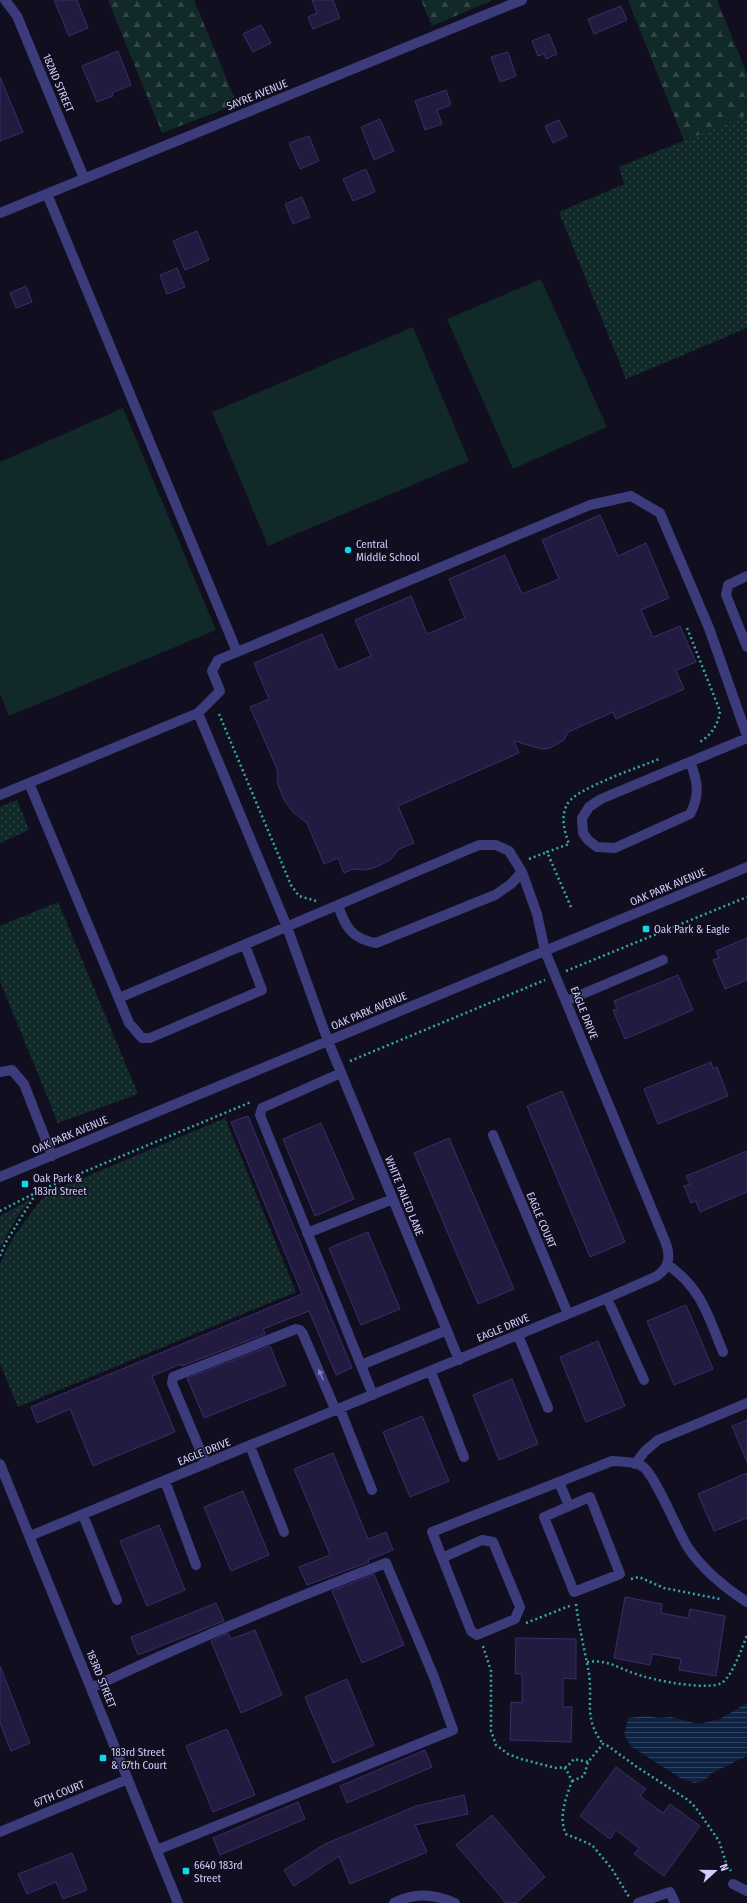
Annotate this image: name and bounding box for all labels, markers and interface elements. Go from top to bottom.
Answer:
street label: 182ND STREET [40,52,76,115]
street label: SAYRE AVENUE [225,77,289,113]
place label: Central Middle School [356,538,420,564]
marker: Central Middle School [343,545,353,555]
street label: OAK PARK AVENUE [628,865,708,909]
place label: Oak Park & Eagle [654,923,730,936]
marker: Oak Park & Eagle [641,924,651,934]
street label: EAGLE DRIVE [568,985,600,1041]
street label: OAK PARK AVENUE [329,989,409,1033]
street label: OAK PARK AVENUE [30,1113,110,1157]
street label: WHITE TAILED LANE [382,1154,426,1238]
place label: Oak Park & 183rd Street [33,1172,87,1198]
marker: Oak Park & 183rd Street [20,1179,30,1189]
street label: EAGLE COURT [523,1190,559,1251]
street label: EAGLE DRIVE [475,1311,531,1345]
one-way arrow [318,1369,324,1380]
street label: EAGLE DRIVE [176,1436,232,1468]
street label: 183RD STREET [83,1648,119,1711]
place label: 183rd Street & 67th Court [111,1746,167,1772]
marker: 183rd Street & 67th Court [98,1753,108,1763]
street label: 67TH COURT [32,1778,87,1810]
north arrow [695,1851,735,1891]
place label: 6640 183rd Street [194,1859,243,1885]
text: N [717,1862,731,1873]
marker: 6640 183rd Street [181,1866,191,1876]

